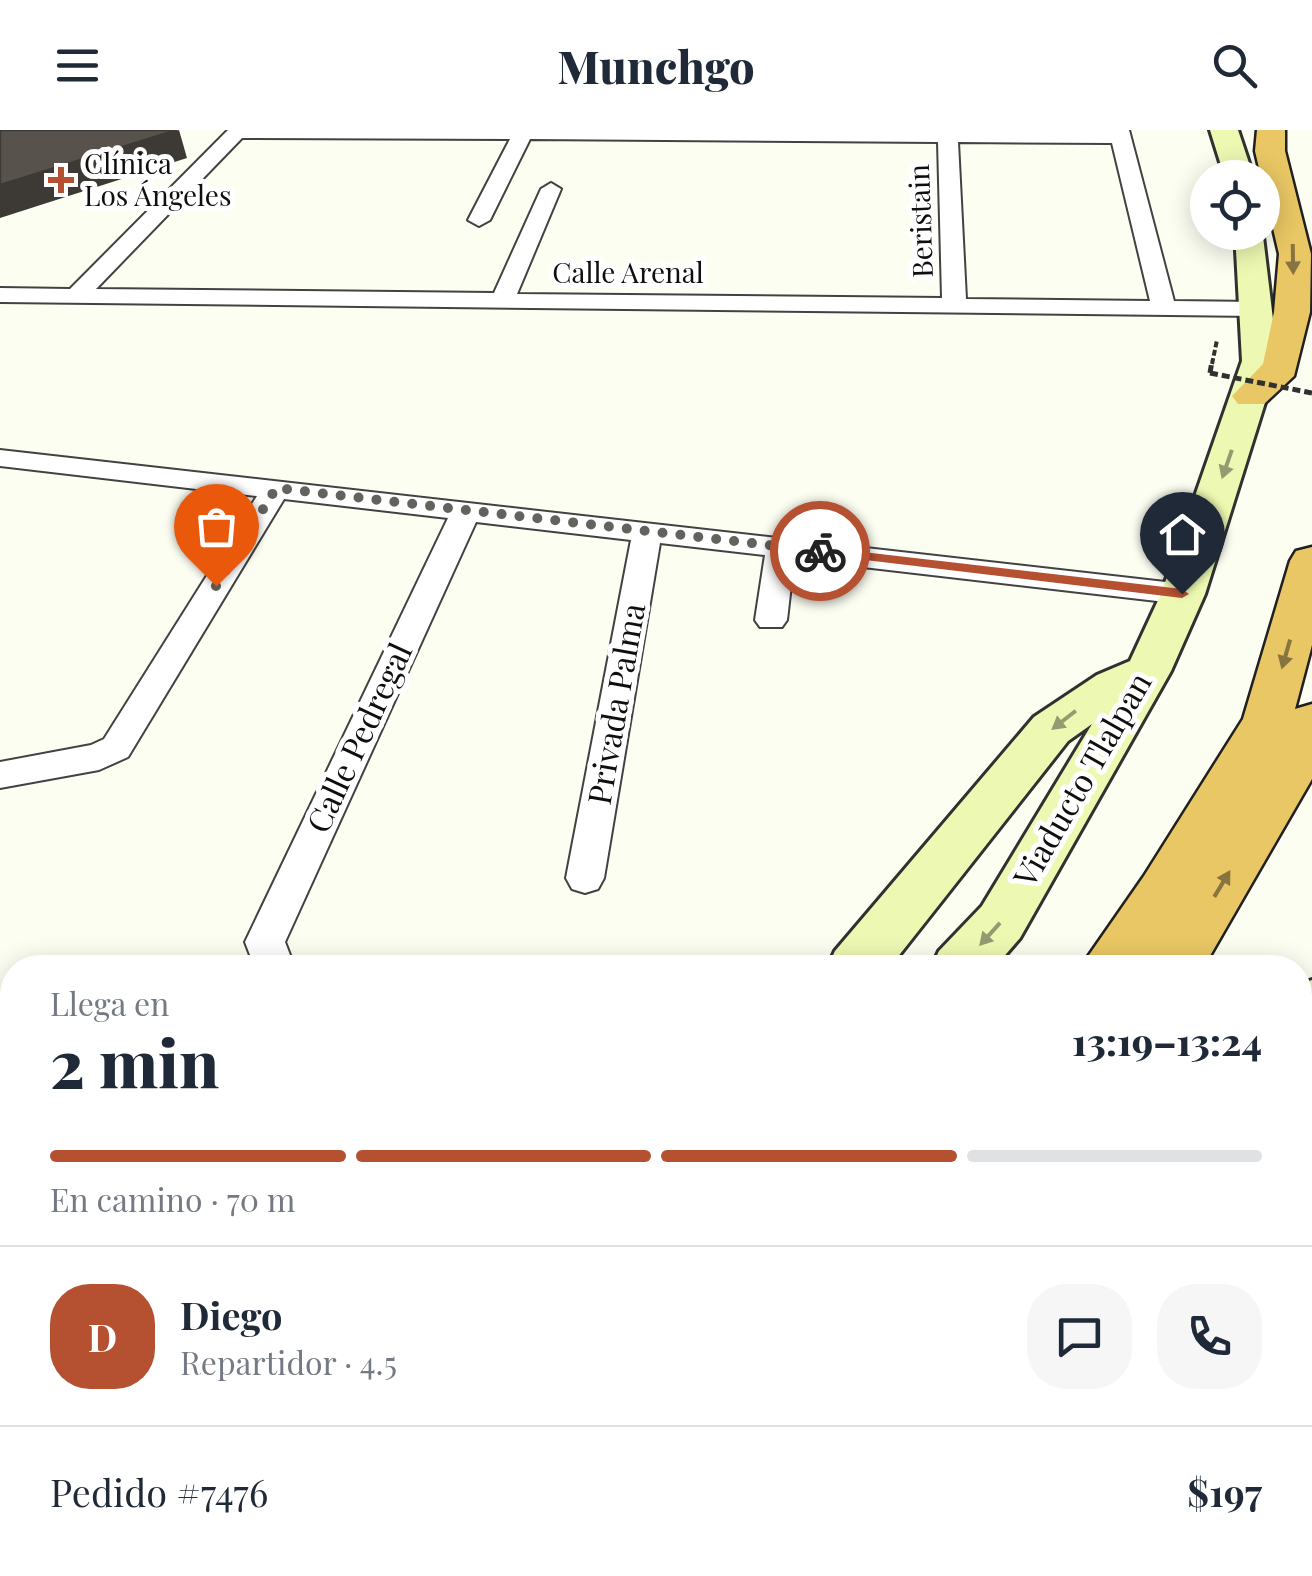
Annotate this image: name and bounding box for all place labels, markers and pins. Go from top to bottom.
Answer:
place label: Clínica Los Ángeles [84,144,232,213]
marker: Clínica Los Ángeles [48,167,74,193]
pin [174,484,259,587]
pin [1140,492,1225,595]

